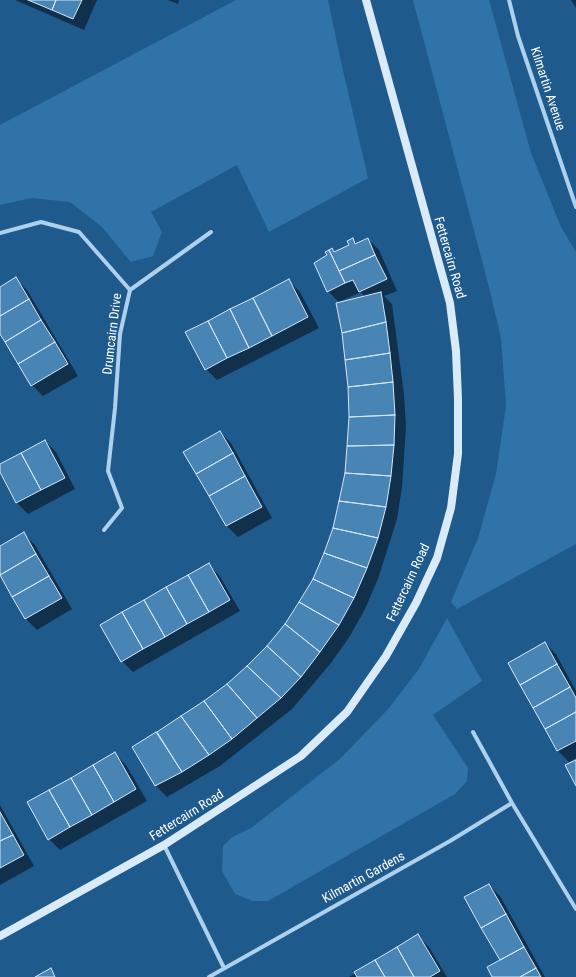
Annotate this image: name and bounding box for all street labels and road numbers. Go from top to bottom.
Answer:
street label: Kilmartin Avenue [526,45,568,133]
street label: Fettercairn Road [430,215,468,301]
street label: Drumcairn Drive [100,292,126,376]
street label: Fettercairn Road [384,541,434,625]
street label: Fettercairn Road [147,787,227,845]
street label: Kilmartin Gardens [320,849,408,907]

